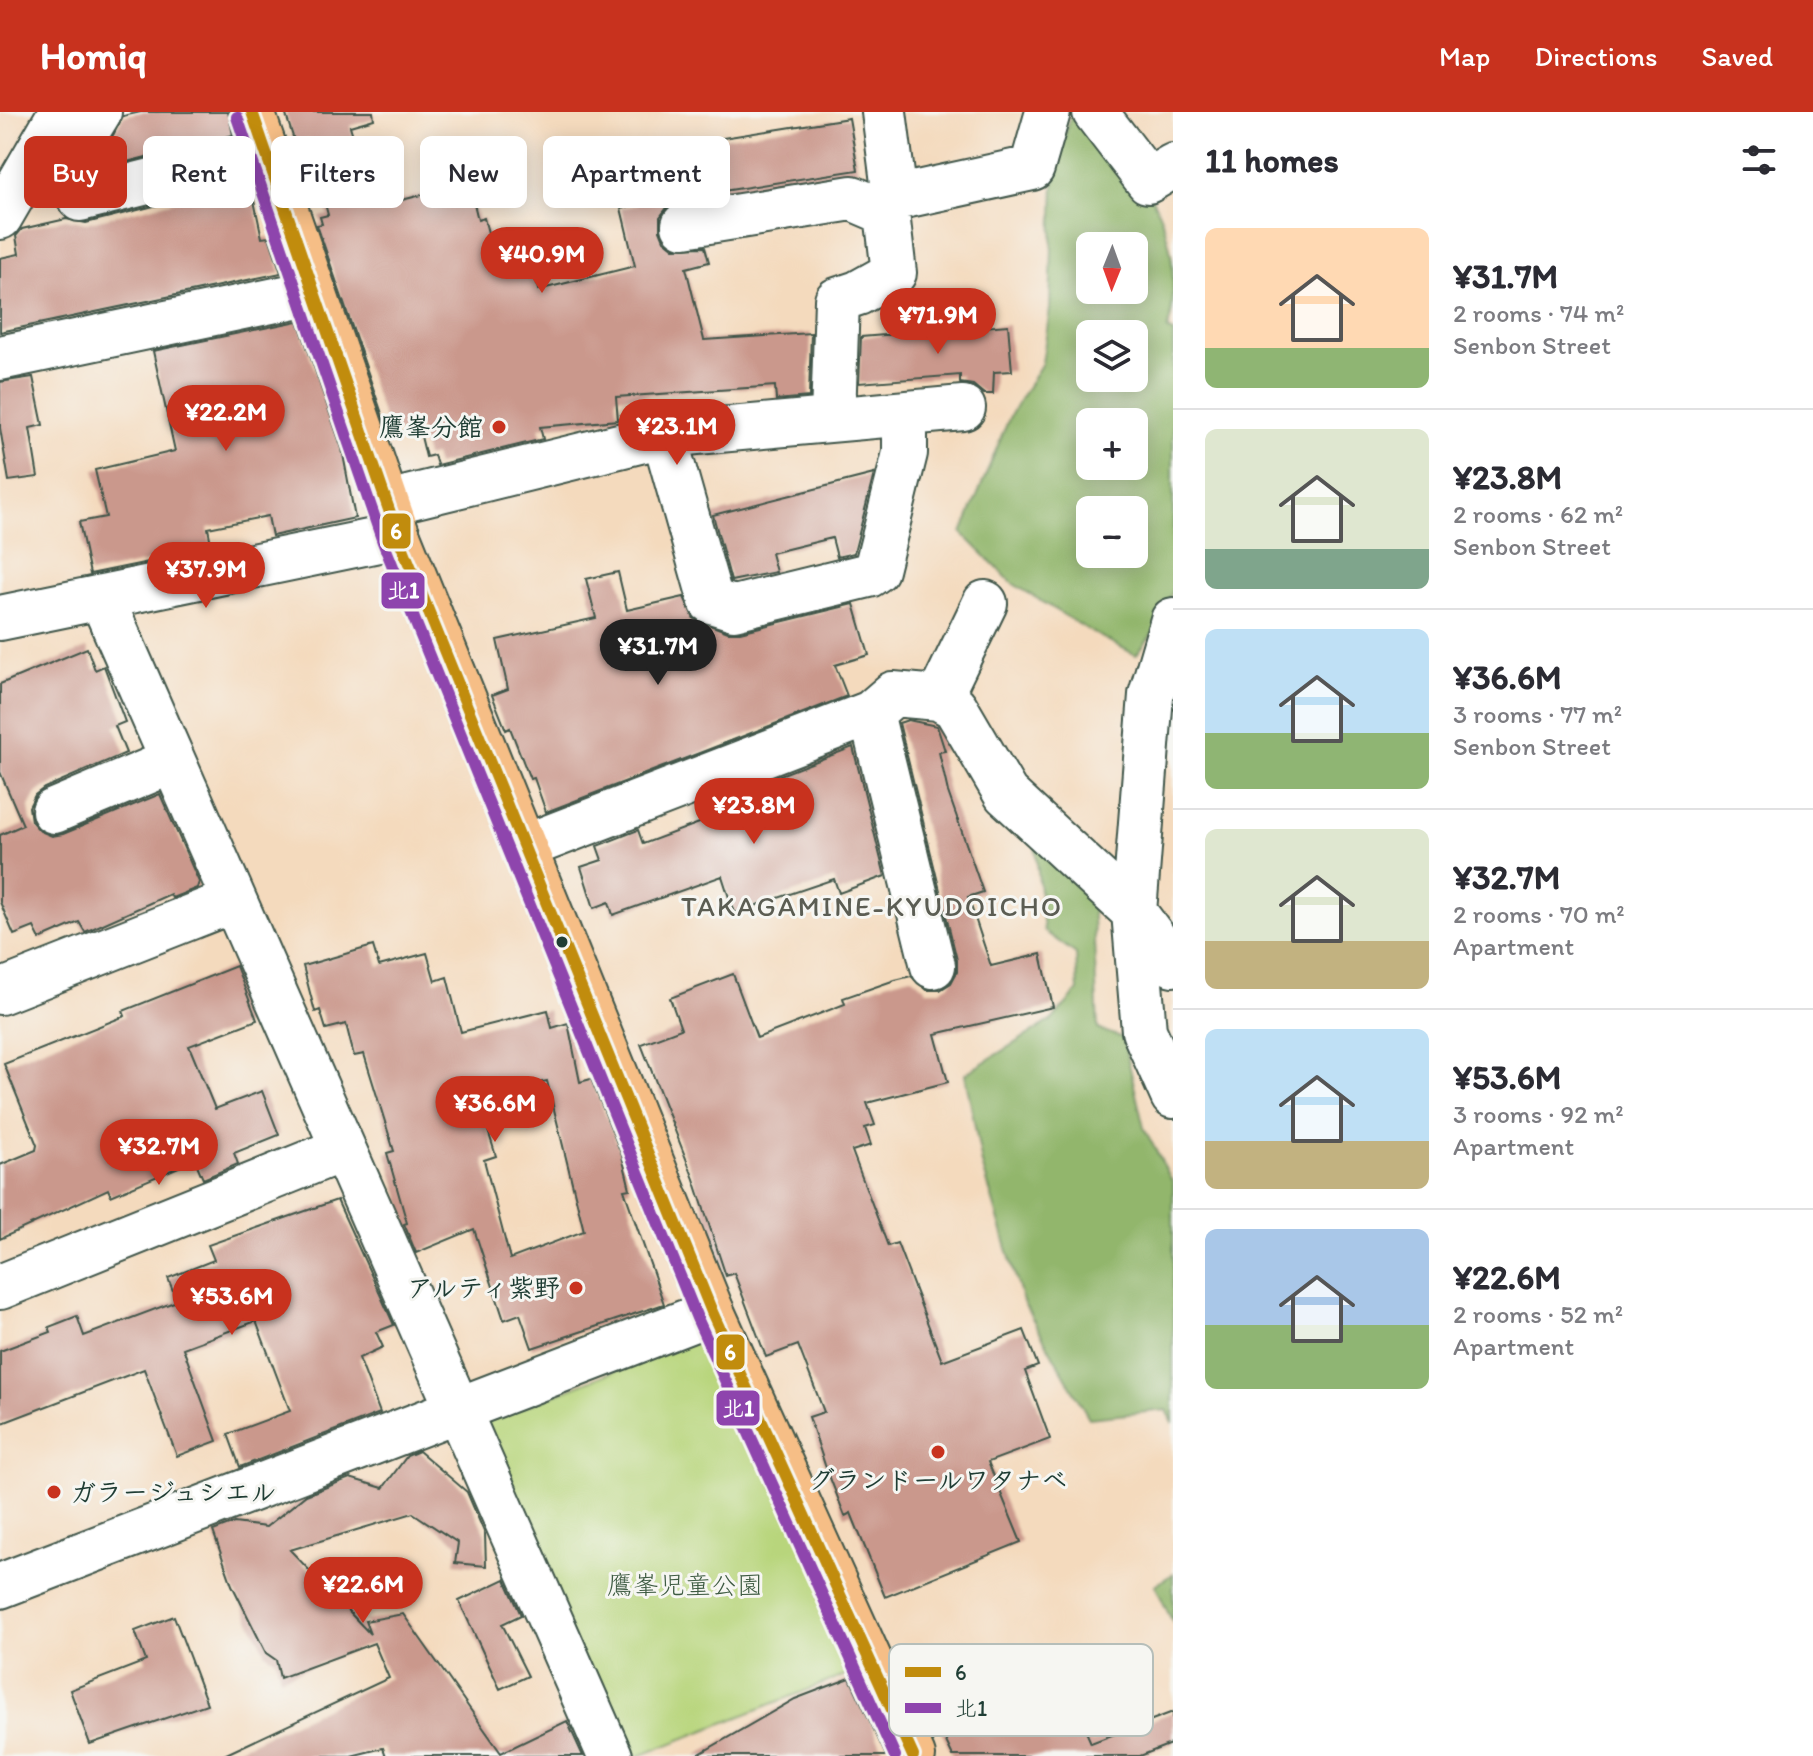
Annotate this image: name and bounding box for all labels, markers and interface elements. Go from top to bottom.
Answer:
text: Homiq [40,33,147,79]
text: Map [1439,39,1490,73]
text: Directions [1534,39,1658,73]
text: Saved [1702,39,1773,73]
chip: Buy [24,136,127,208]
chip: Rent [143,136,255,208]
chip: Filters [271,136,404,208]
chip: New [420,136,527,208]
chip: Apartment [543,136,730,208]
icon: filters [1737,138,1781,182]
text: 11 homes [1205,140,1339,181]
pin: ¥40.9M [477,227,607,295]
north arrow [1076,232,1148,304]
map controls [1076,232,1148,568]
text: ¥40.9M [499,237,585,269]
text: ¥31.7M [1453,256,1558,297]
icon: home [1269,260,1365,356]
pin: ¥71.9M [873,288,1003,356]
text: 2 rooms · 74 m² [1453,297,1624,329]
text: ¥71.9M [898,298,978,330]
button: layers [1076,320,1148,392]
text: Senbon Street [1453,329,1611,361]
pin: ¥22.2M [161,385,291,453]
text: ¥22.2M [185,395,267,427]
pin: ¥23.1M [612,399,742,467]
button: + [1076,408,1148,480]
text: ¥23.1M [636,409,718,441]
place label: 鷹峯分館 [379,411,483,443]
marker: 鷹峯分館 [490,418,508,436]
text: ¥23.8M [1453,457,1562,498]
icon: home [1269,461,1365,557]
button: − [1076,496,1148,568]
text: 2 rooms · 62 m² [1453,498,1623,530]
line badge: 6 [381,512,412,550]
text: 6 [390,518,402,545]
text: Senbon Street [1453,530,1611,562]
pin: ¥37.9M [141,542,271,610]
text: ¥37.9M [165,552,247,584]
line badge: 北1 [380,571,426,610]
text: 北1 [387,577,420,604]
pin: ¥31.7M [593,619,723,687]
text: ¥31.7M [618,629,698,661]
text: ¥36.6M [1453,657,1562,698]
icon: home [1269,661,1365,757]
text: 3 rooms · 77 m² [1453,698,1622,730]
text: Senbon Street [1453,730,1611,762]
pin: ¥23.8M [689,778,819,846]
text: ¥23.8M [712,788,796,820]
text: ¥32.7M [1453,857,1560,898]
icon: home [1269,861,1365,957]
district label: TAKAGAMINE-KYUDOICHO [681,889,1063,923]
text: 2 rooms · 70 m² [1453,898,1625,930]
text: Apartment [1453,930,1574,962]
unlabelled marker [554,934,570,950]
text: ¥53.6M [1453,1057,1562,1098]
icon: home [1269,1061,1365,1157]
pin: ¥36.6M [430,1076,560,1144]
text: ¥36.6M [453,1086,537,1118]
text: 3 rooms · 92 m² [1453,1098,1624,1130]
pin: ¥32.7M [94,1119,224,1187]
text: ¥32.7M [118,1129,200,1161]
text: Apartment [1453,1130,1574,1162]
text: ¥22.6M [1453,1257,1561,1298]
icon: home [1269,1261,1365,1357]
pin: ¥53.6M [167,1269,297,1337]
place label: アルティ紫野 [407,1272,560,1304]
text: ¥53.6M [191,1279,273,1311]
marker: アルティ紫野 [567,1279,585,1297]
text: 2 rooms · 52 m² [1453,1298,1623,1330]
text: Apartment [1453,1330,1574,1362]
line badge: 6 [715,1333,746,1371]
text: 6 [724,1339,736,1366]
line badge: 北1 [715,1389,761,1427]
text: 北1 [722,1395,755,1422]
marker: グランドールワタナベ [929,1443,947,1461]
place label: グランドールワタナベ [809,1464,1067,1496]
place label: ガラージュシエル [70,1476,276,1508]
marker: ガラージュシエル [45,1483,63,1501]
pin: ¥22.6M [298,1557,428,1625]
text: ¥22.6M [322,1567,404,1599]
park label: 鷹峯児童公園 [607,1569,763,1601]
legend [889,1644,1153,1736]
text: 6 [955,1659,967,1686]
text: 北1 [955,1695,987,1722]

